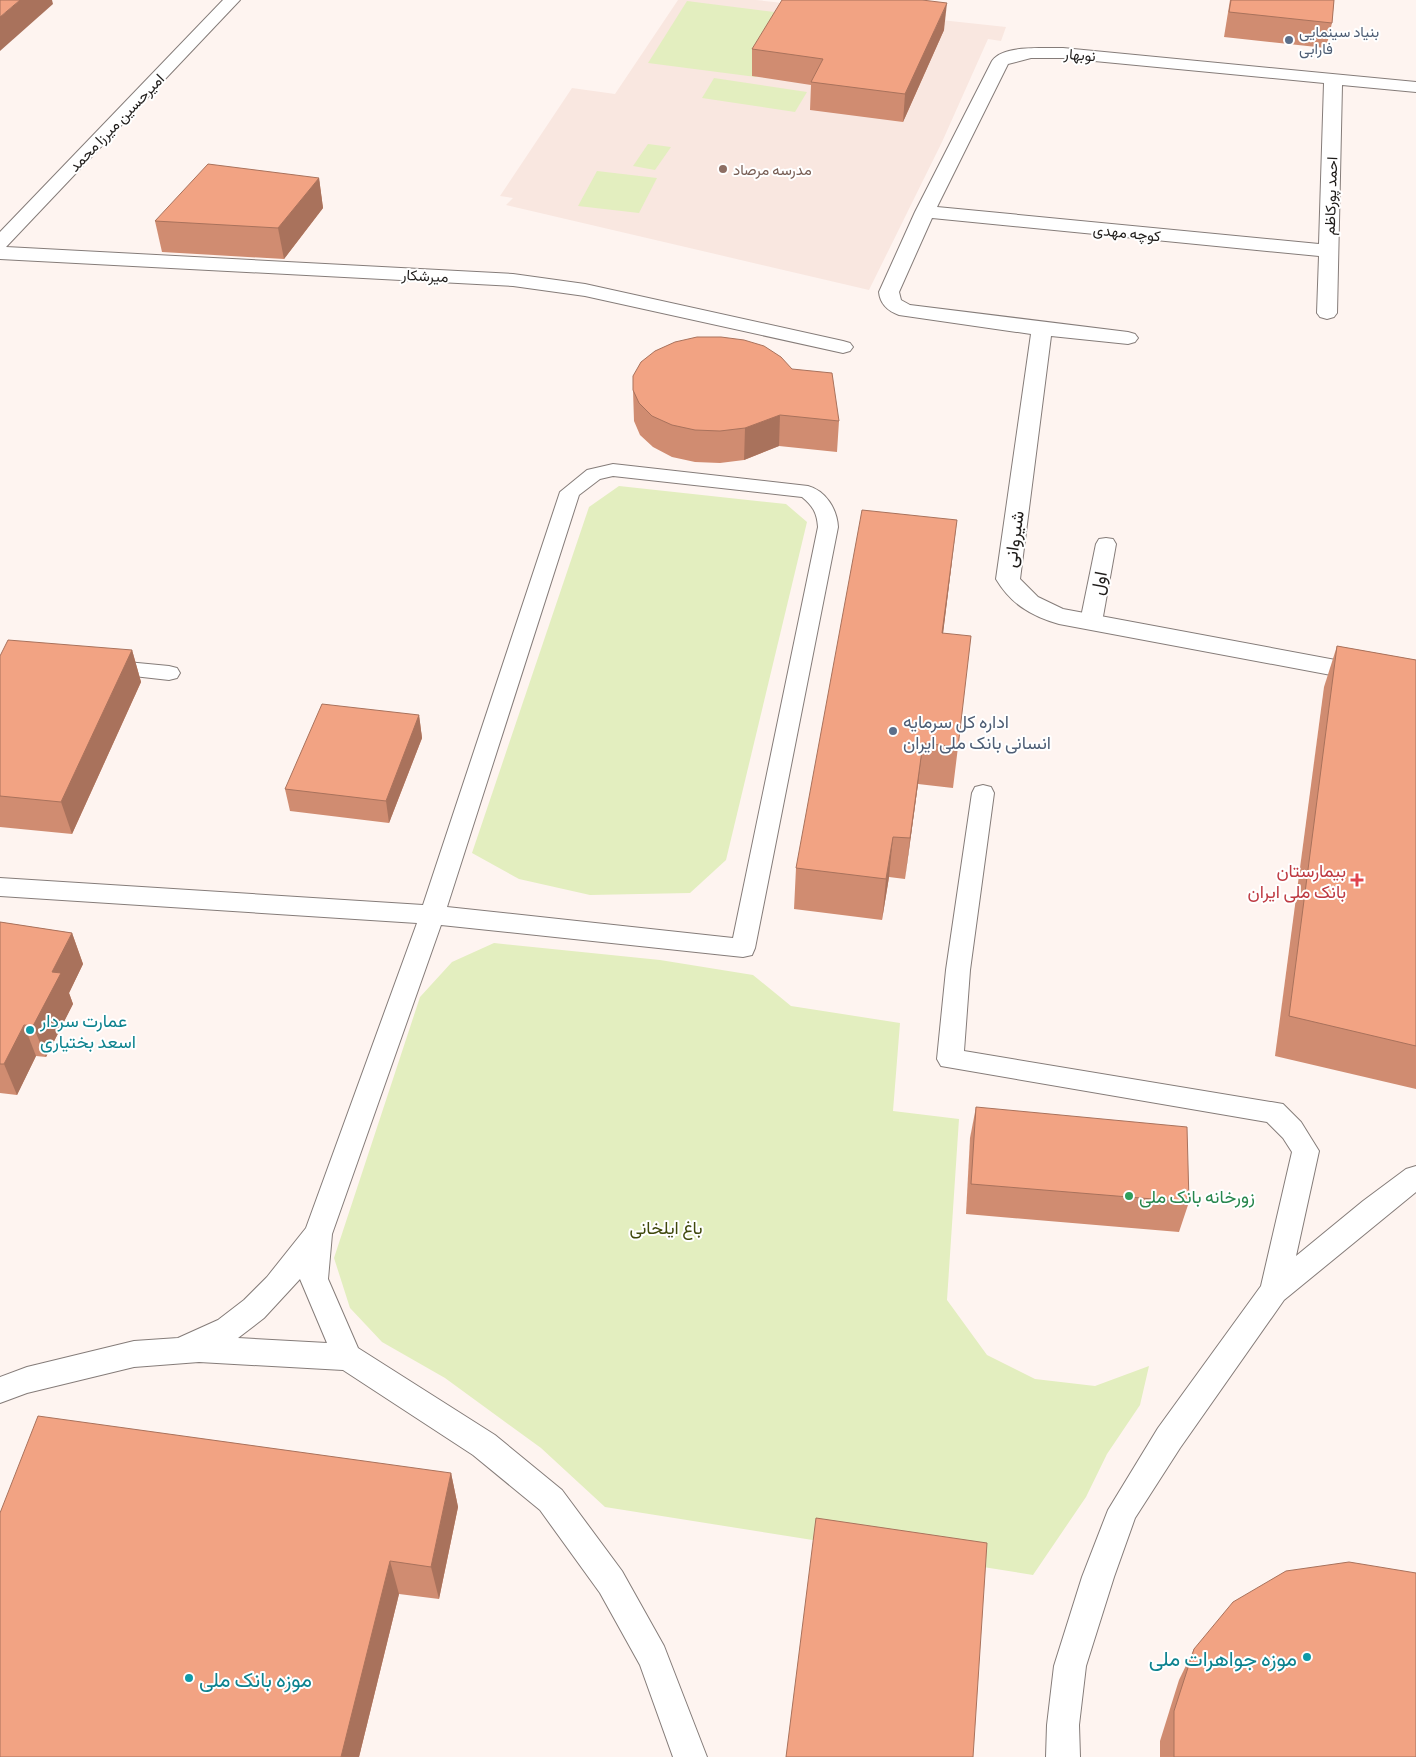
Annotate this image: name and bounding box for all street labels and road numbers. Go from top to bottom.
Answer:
street label: نوبهار [1062,44,1097,65]
street label: امیرحسین میرزا محمد [65,69,169,176]
street label: احمد پورکاظم [1320,156,1342,236]
street label: کوچه مهدی [1092,219,1162,247]
street label: میرشکار [400,265,449,286]
street label: شیروانی [998,509,1029,569]
street label: اول [1085,569,1112,597]

